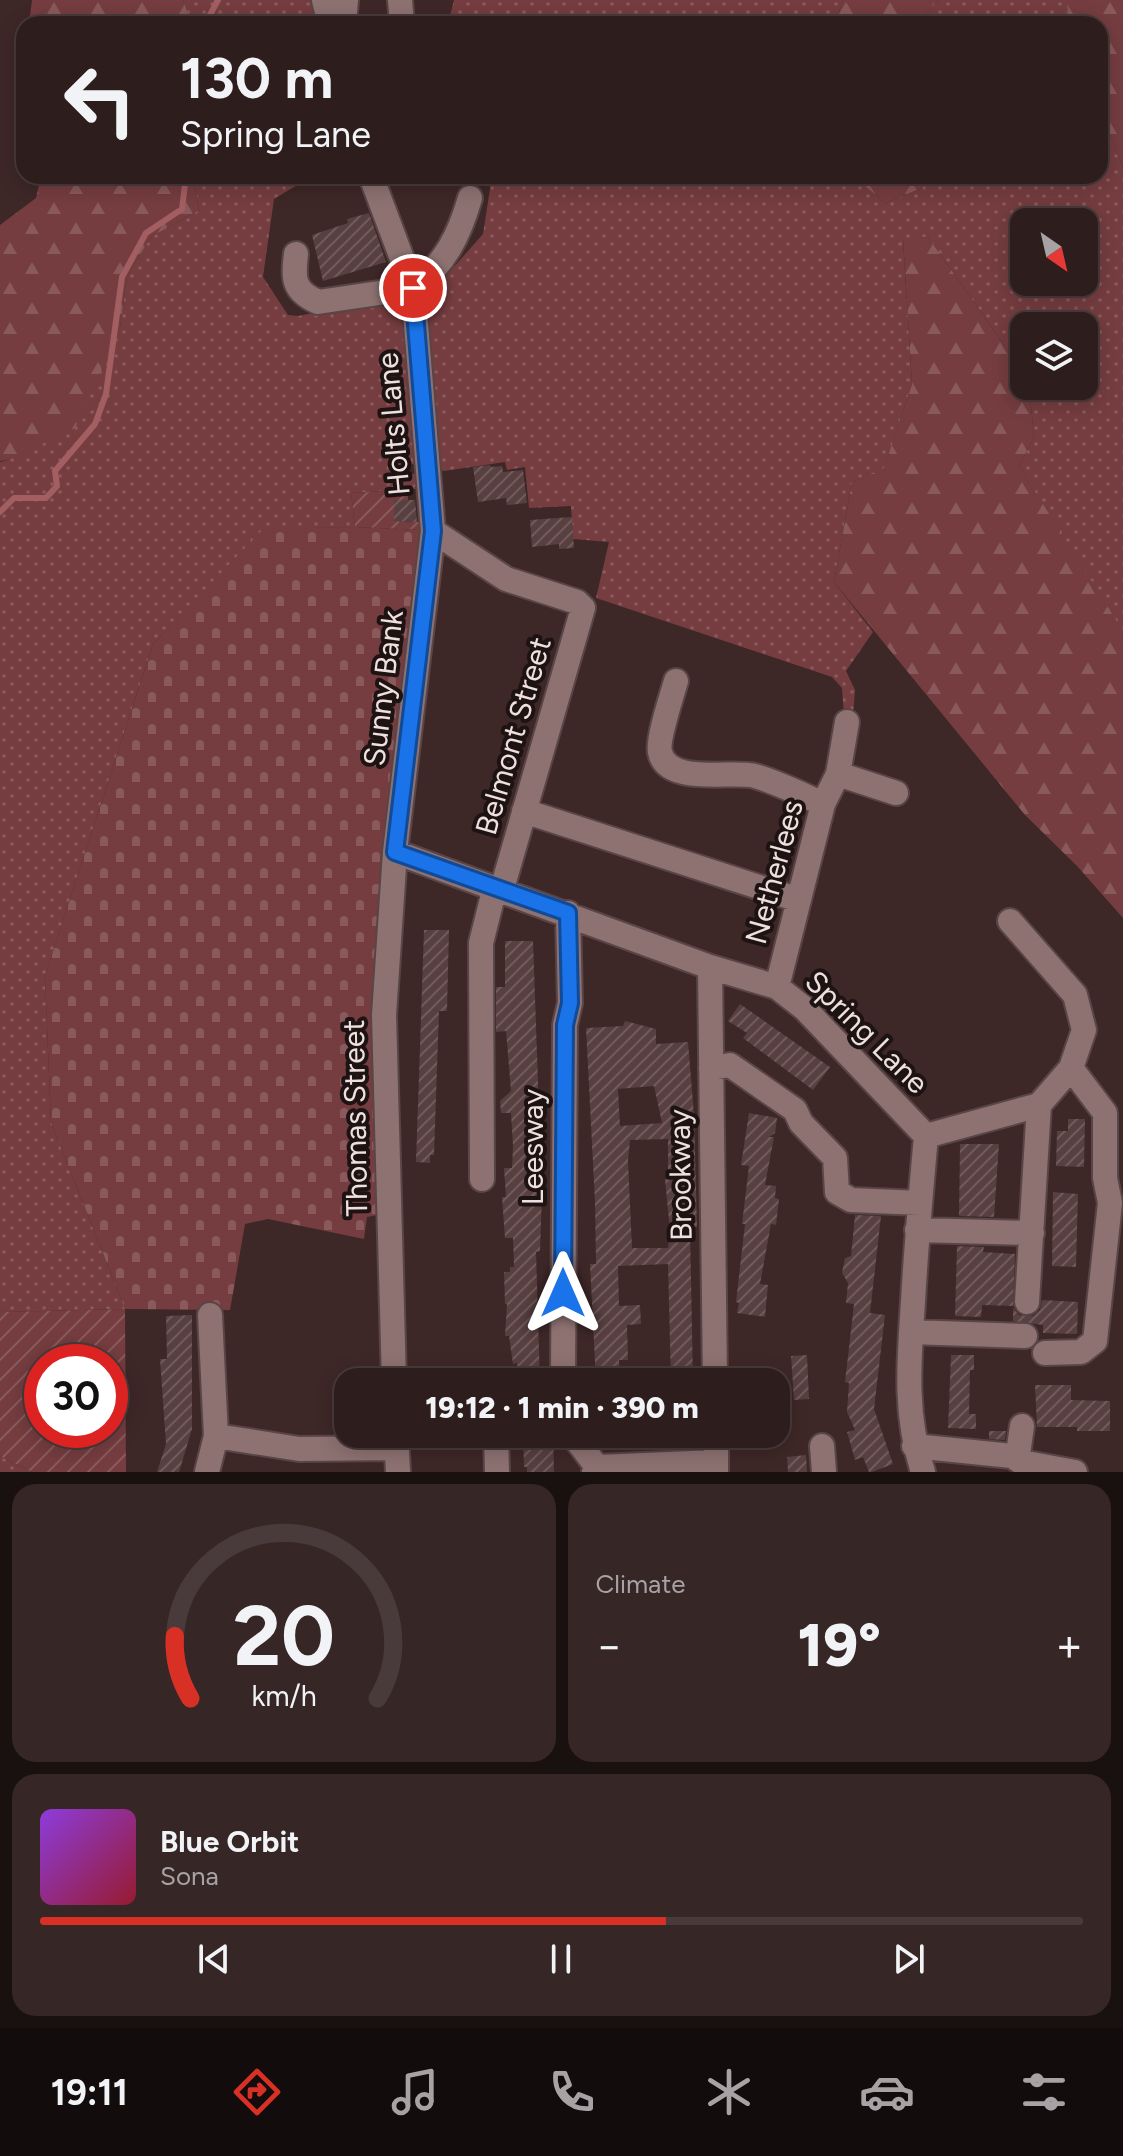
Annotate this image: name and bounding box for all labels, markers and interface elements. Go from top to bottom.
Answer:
text: 130 m [180,45,333,112]
icon: left [48,48,152,152]
text: Spring Lane [180,113,371,156]
north arrow [1010,208,1098,296]
map controls [1010,208,1098,400]
pin [379,254,447,322]
icon: arrive [391,266,435,310]
button: layers [1010,312,1098,400]
street label: Holts Lane [368,351,418,497]
street label: Sunny Bank [355,608,411,768]
street label: Belmont Street [467,633,559,839]
street label: Netherlees [737,796,811,948]
street label: Spring Lane [798,963,936,1101]
street label: Thomas Street [335,1019,375,1217]
street label: Leesway [514,1089,551,1205]
street label: Brookway [660,1109,700,1241]
position arrow [521,1251,605,1335]
speed limit sign: 30 [24,1344,128,1448]
text: 19:12 · 1 min · 390 m [425,1389,699,1426]
text: Climate [596,1568,685,1600]
text: 20 [233,1586,335,1686]
text: 19° [797,1609,881,1681]
text: − [596,1619,623,1672]
text: + [1056,1619,1083,1672]
text: km/h [251,1679,316,1713]
text: Blue Orbit [160,1823,299,1860]
text: Sona [160,1860,219,1892]
icon: previous [192,1937,236,1981]
icon: pause [539,1937,583,1981]
icon: next [887,1937,931,1981]
icon: directions [229,2064,285,2120]
icon: music [387,2064,443,2120]
icon: phone [544,2064,600,2120]
icon: climate [701,2064,757,2120]
icon: car [859,2064,915,2120]
icon: filters [1016,2064,1072,2120]
text: 19:11 [51,2071,128,2114]

